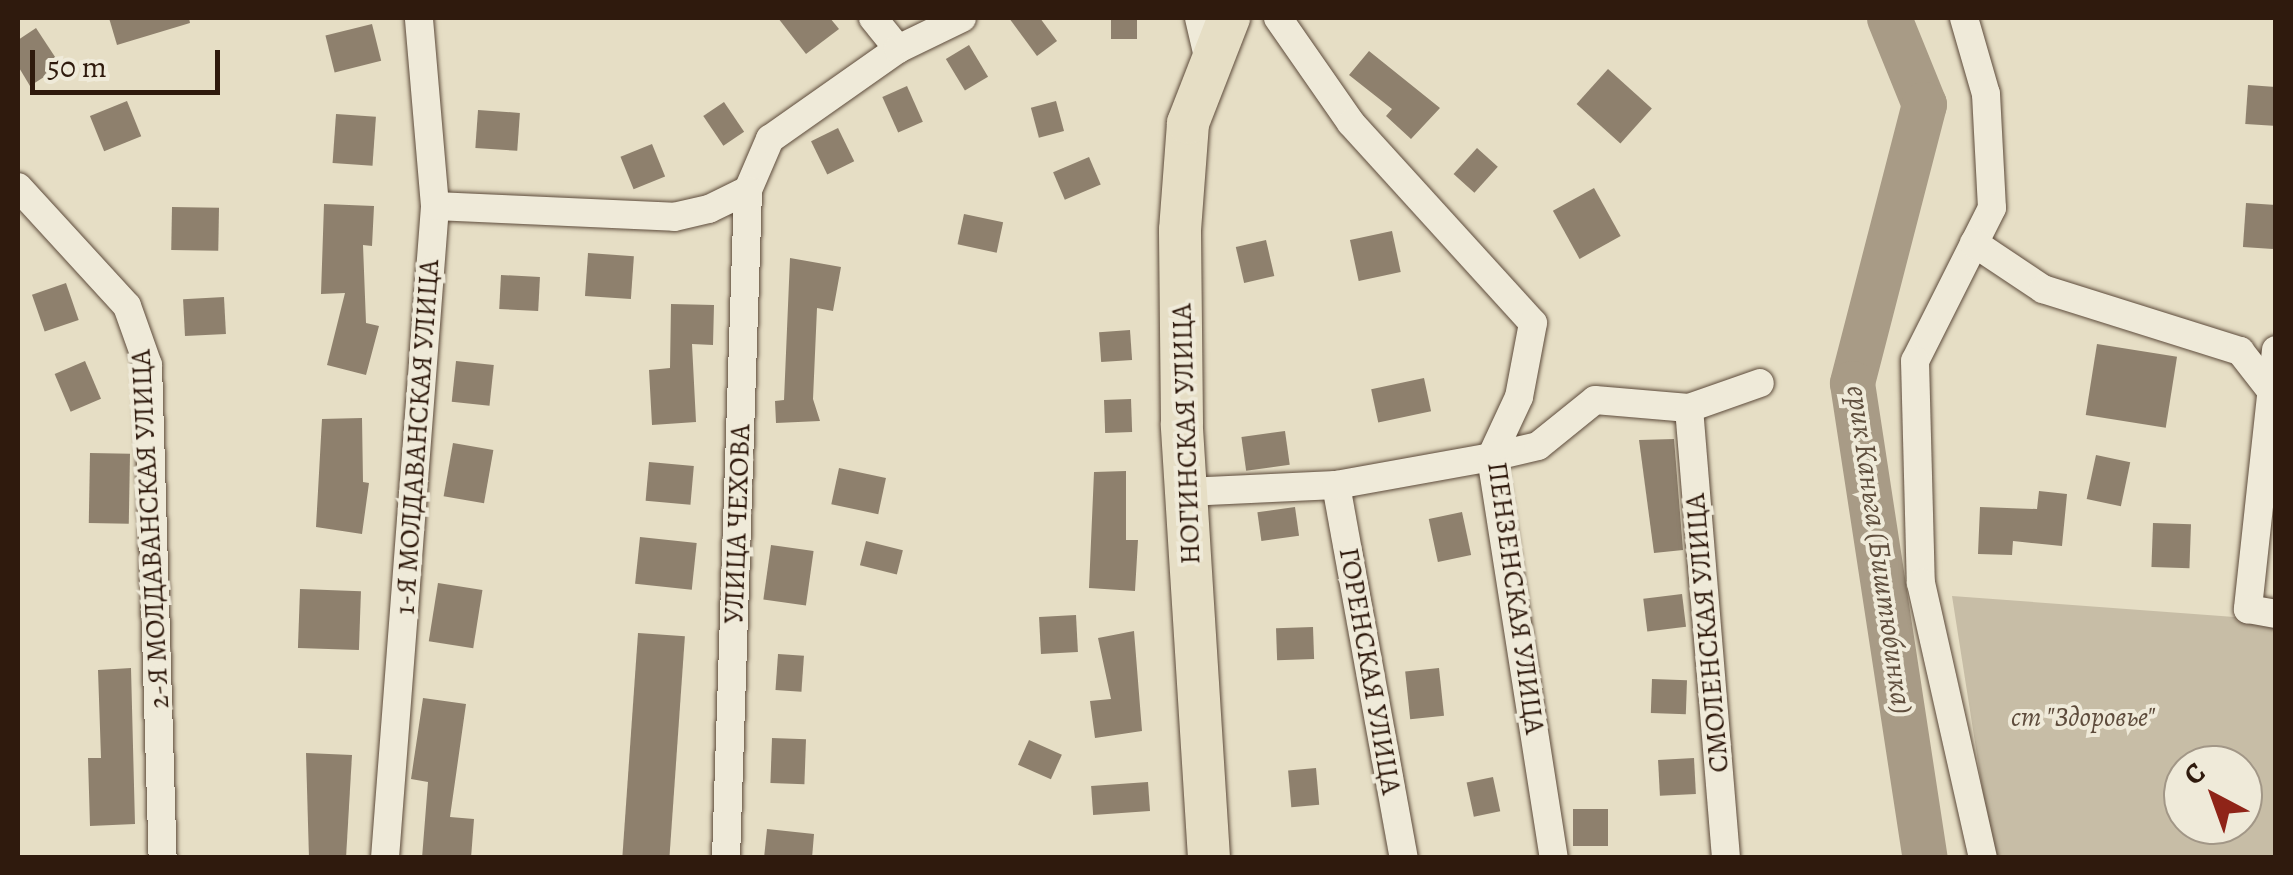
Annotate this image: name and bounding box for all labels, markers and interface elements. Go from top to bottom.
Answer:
scale bar [35,30,225,92]
text: 50 m [47,47,107,87]
street label: 1-Я МОЛДАВАНСКАЯ УЛИЦА [388,258,446,616]
street label: НОГИНСКАЯ УЛИЦА [1165,303,1207,565]
street label: 2-Я МОЛДАВАНСКАЯ УЛИЦА [124,348,176,710]
water label: ерик Каньга (Биштюбинка) [1839,383,1921,717]
street label: УЛИЦА ЧЕХОВА [717,424,757,624]
street label: ПЕНЗЕНСКАЯ УЛИЦА [1480,460,1552,736]
street label: СМОЛЕНСКАЯ УЛИЦА [1678,492,1736,774]
street label: ГОРЕНСКАЯ УЛИЦА [1332,545,1408,797]
park label: ст "Здоровье" [2011,700,2155,734]
north arrow [2163,745,2263,845]
text: С [2176,754,2214,794]

